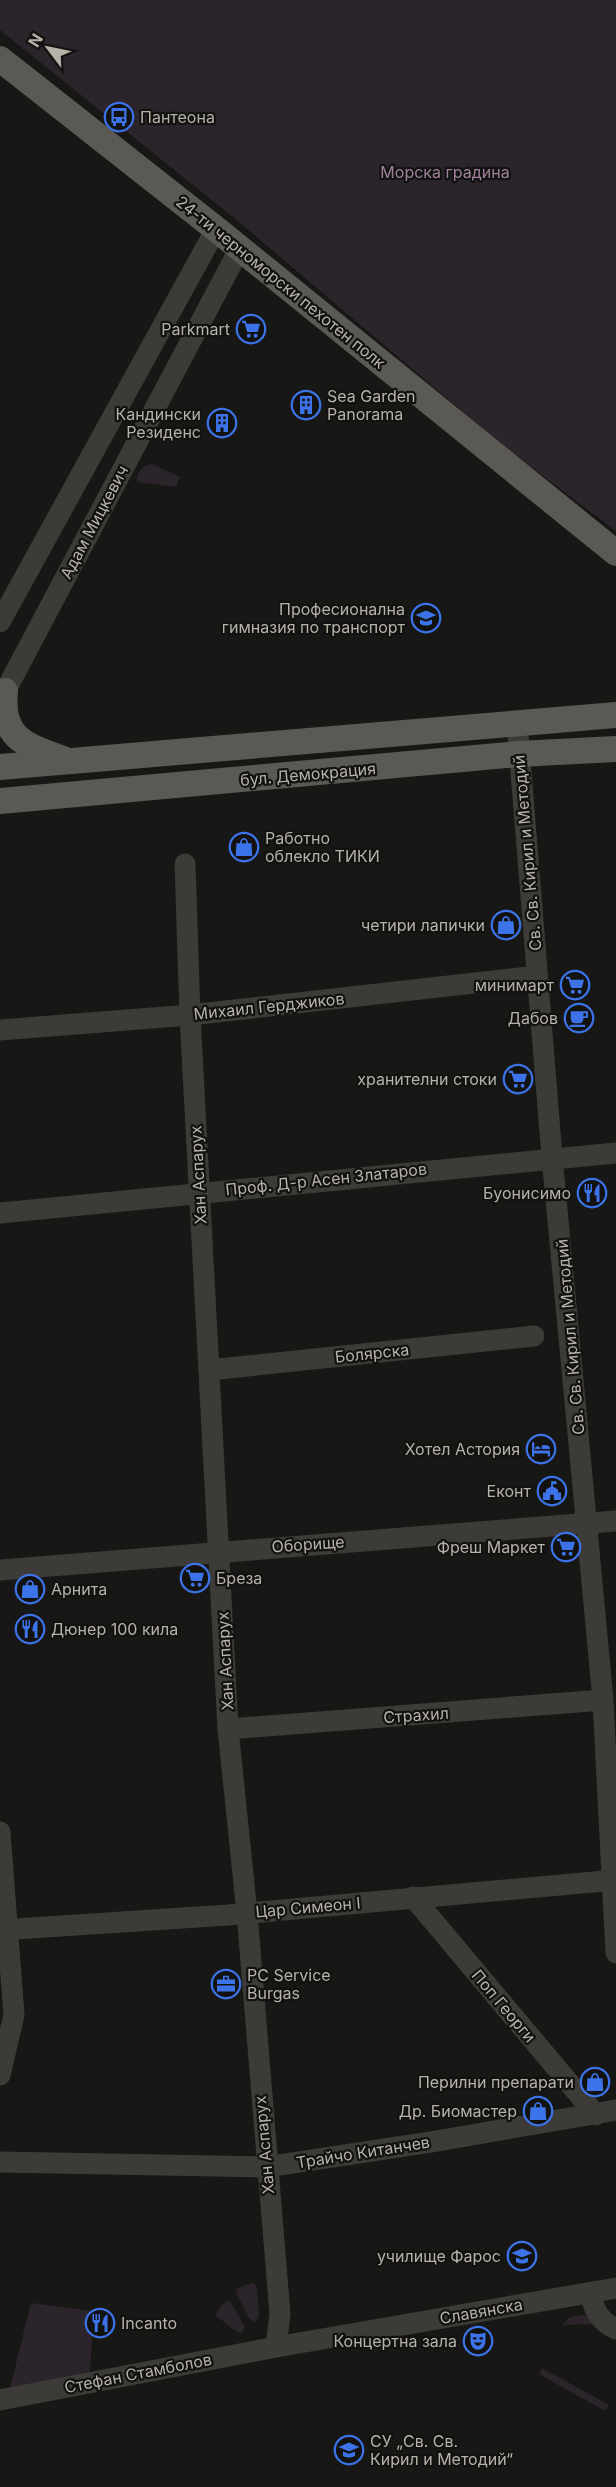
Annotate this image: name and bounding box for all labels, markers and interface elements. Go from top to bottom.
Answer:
north arrow [18,18,78,78]
text: N [24,30,47,51]
bus stop icon: Пантеона [103,101,135,133]
place label: Пантеона [140,107,215,127]
park label: Морска градина [380,162,510,182]
street label: 24-ти черноморски пехотен полк [172,191,390,373]
supermarket icon: Parkmart [235,313,267,345]
place label: Parkmart [161,319,230,339]
place label: Sea Garden Panorama [327,386,416,424]
building icon: Sea Garden Panorama [290,389,322,421]
place label: Кандински Резиденс [116,404,201,442]
building icon: Кандински Резиденс [206,407,238,439]
street label: Адам Мицкевич [56,462,132,582]
place label: Професионална гимназия по транспорт [222,599,406,637]
school or university icon: Професионална гимназия по транспорт [410,602,442,634]
street label: Св. Св. Кирил и Методий [508,754,546,952]
street label: бул. Демокрация [239,758,377,790]
place label: Работно облекло ТИКИ [265,828,380,866]
shop icon: Работно облекло ТИКИ [228,831,260,863]
shop icon: четири лапички [490,909,522,941]
place label: четири лапички [361,915,485,935]
supermarket icon: минимарт [559,969,591,1001]
place label: минимарт [475,975,555,995]
street label: Михаил Герджиков [193,988,345,1024]
cafe icon: Дабов [563,1002,595,1034]
place label: Дабов [508,1008,558,1028]
supermarket icon: хранителни стоки [502,1063,534,1095]
place label: хранителни стоки [357,1069,497,1089]
street label: Хан Аспарух [185,1125,211,1225]
street label: Проф. Д-р Асен Златаров [224,1158,428,1200]
restaurant icon: Буонисимо [576,1177,608,1209]
place label: Буонисимо [483,1183,571,1203]
street label: Св. Св. Кирил и Методий [551,1238,589,1436]
street label: Болярска [334,1339,410,1367]
hotel icon: Хотел Астория [525,1433,557,1465]
place label: Хотел Астория [405,1439,520,1459]
public building icon: Еконт [536,1475,568,1507]
place label: Еконт [487,1481,532,1501]
street label: Оборище [271,1531,345,1557]
supermarket icon: Фреш Маркет [550,1531,582,1563]
place label: Фреш Маркет [437,1537,546,1557]
supermarket icon: Бреза [179,1562,211,1594]
place label: Бреза [216,1568,262,1588]
shop icon: Арнита [14,1573,46,1605]
place label: Арнита [51,1579,107,1599]
street label: Хан Аспарух [212,1611,238,1711]
restaurant icon: Дюнер 100 кила [14,1613,46,1645]
place label: Дюнер 100 кила [51,1619,178,1639]
street label: Страхил [383,1703,449,1727]
street label: Цар Симеон I [255,1892,361,1922]
place label: PC Service Burgas [247,1965,331,2003]
street label: Поп Георги [468,1966,540,2046]
office icon: PC Service Burgas [210,1968,242,2000]
shop icon: Перилни препарати [579,2066,611,2098]
place label: Перилни препарати [418,2072,574,2092]
street label: Хан Аспарух [250,2095,278,2195]
shop icon: Др. Биомастер [522,2095,554,2127]
place label: Др. Биомастер [399,2101,517,2121]
street label: Трайчо Китанчев [295,2132,431,2172]
school or university icon: училище Фарос [506,2240,538,2272]
place label: училище Фарос [377,2246,501,2266]
street label: Славянска [438,2294,524,2328]
restaurant icon: Incanto [84,2307,116,2339]
place label: Incanto [121,2313,177,2333]
theatre icon: Концертна зала [462,2325,494,2357]
place label: Концертна зала [333,2331,457,2351]
street label: Стефан Стамболов [63,2349,213,2397]
place label: СУ „Св. Св. Кирил и Методий“ [370,2431,513,2469]
school or university icon: СУ „Св. Св. Кирил и Методий“ [333,2434,365,2466]

